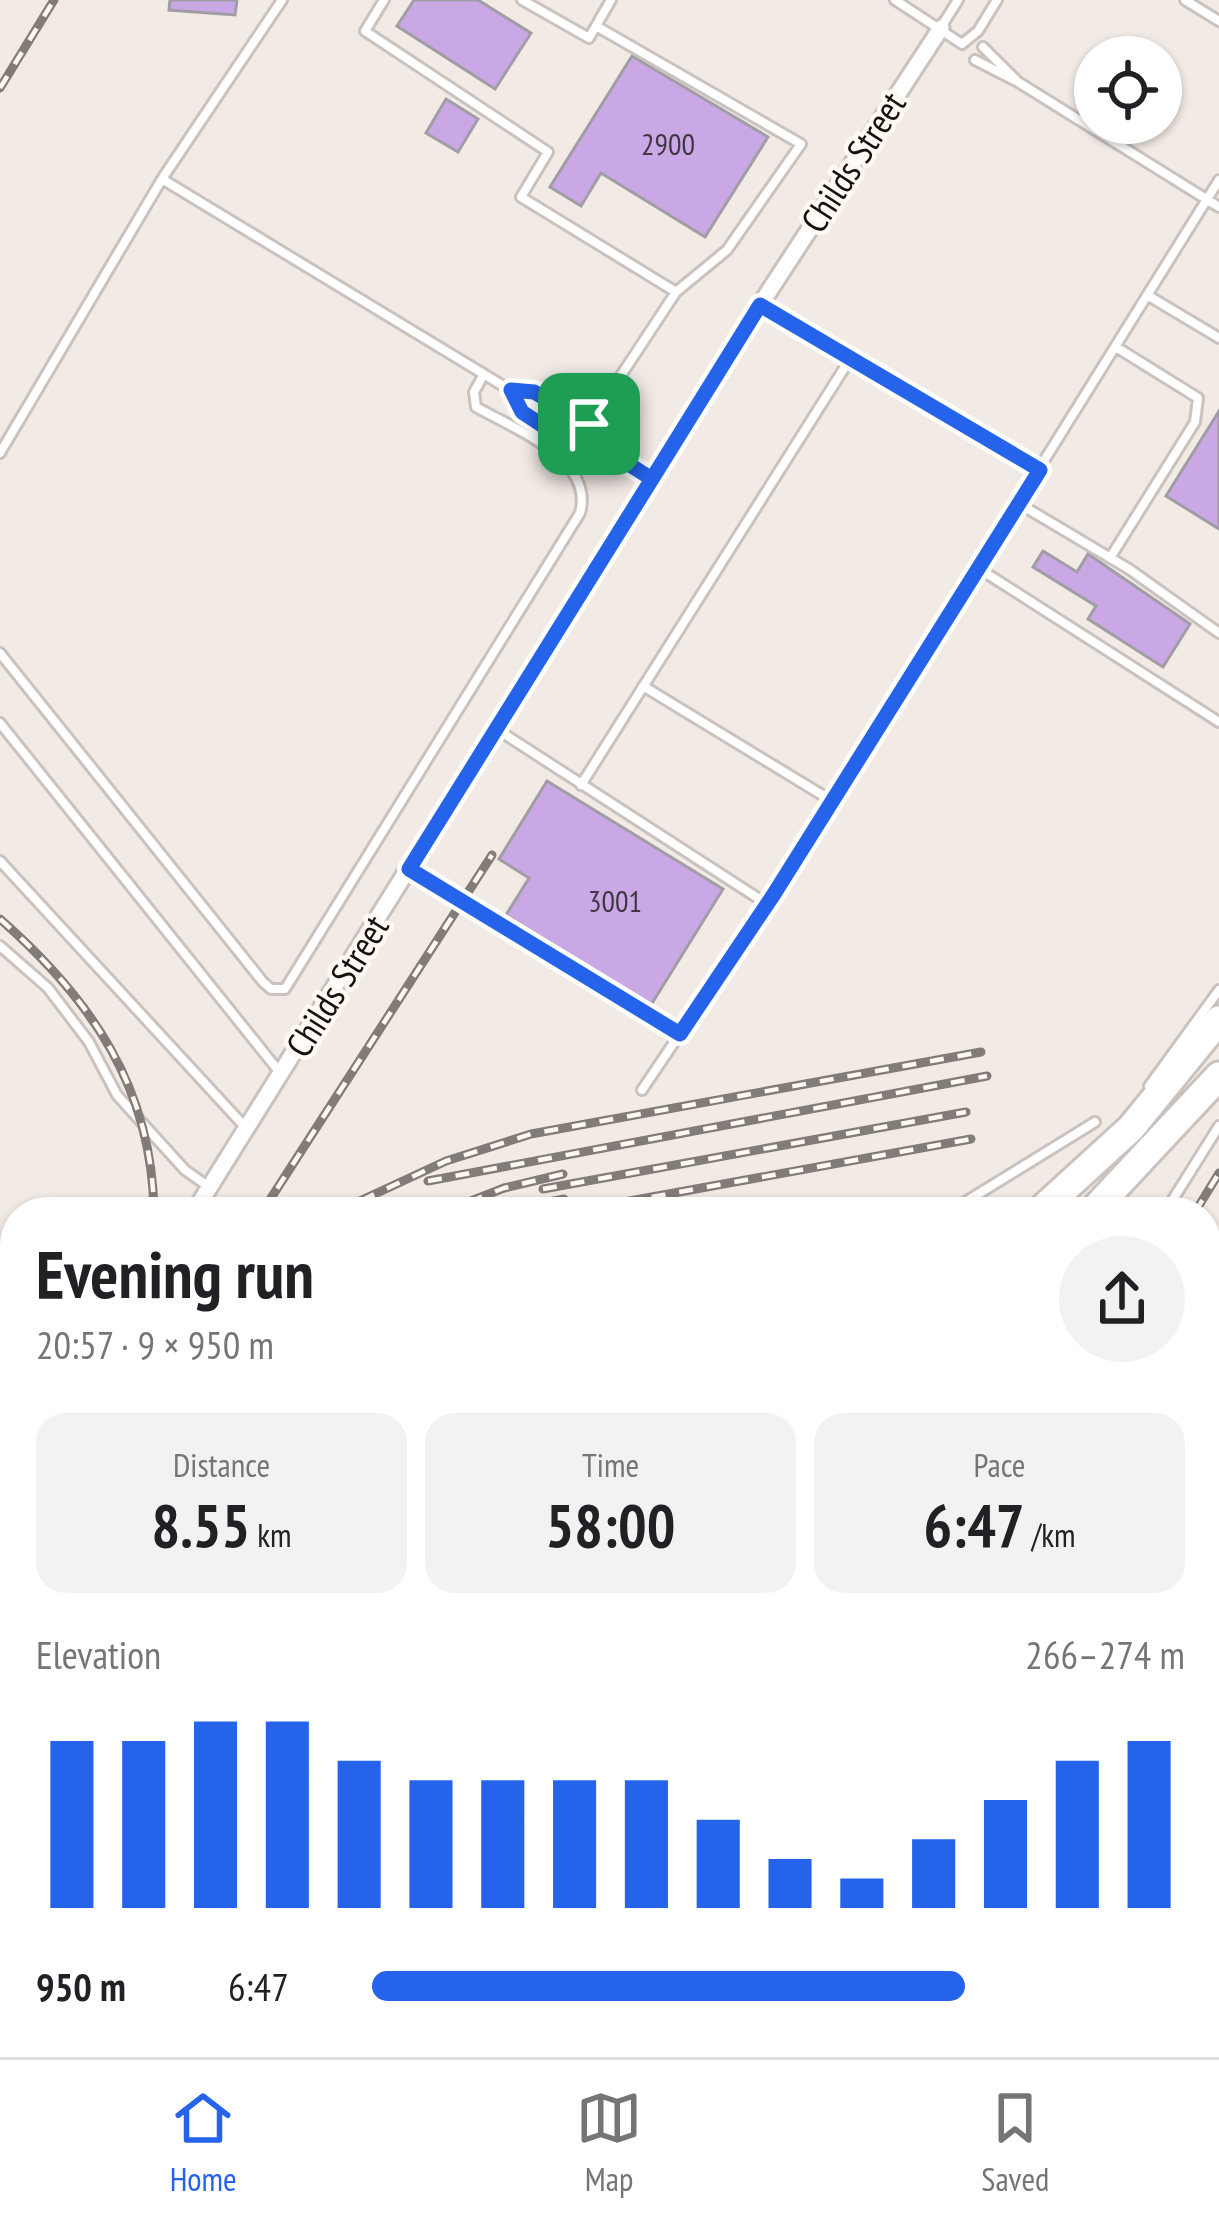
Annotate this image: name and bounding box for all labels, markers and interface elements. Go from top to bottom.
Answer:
map controls [1074,36,1182,144]
button: locate [1074,36,1182,144]
street label: Childs Street [790,82,915,241]
house number: 2900 [641,124,695,163]
pin [538,373,640,475]
icon: arrive [556,391,622,457]
house number: 3001 [588,881,642,920]
street label: Childs Street [275,906,399,1065]
text: Evening run [36,1231,314,1316]
button: share [1059,1236,1185,1362]
text: 20:57 · 9 × 950 m [36,1319,274,1370]
text: Distance [173,1443,270,1486]
text: Time [582,1443,639,1486]
text: Pace [973,1443,1026,1486]
text: 8.55 [151,1486,250,1564]
text: 58:00 [546,1486,675,1564]
text: 6:47 [923,1486,1025,1564]
text: km [250,1513,292,1556]
text: /km [1025,1513,1076,1556]
text: Elevation [36,1629,161,1680]
text: 266–274 m [1025,1629,1185,1680]
text: 950 m [36,1961,126,2012]
text: 6:47 [228,1961,289,2012]
tab: Home [170,2085,237,2200]
tab: Map [576,2085,642,2200]
tab: Saved [981,2085,1049,2200]

